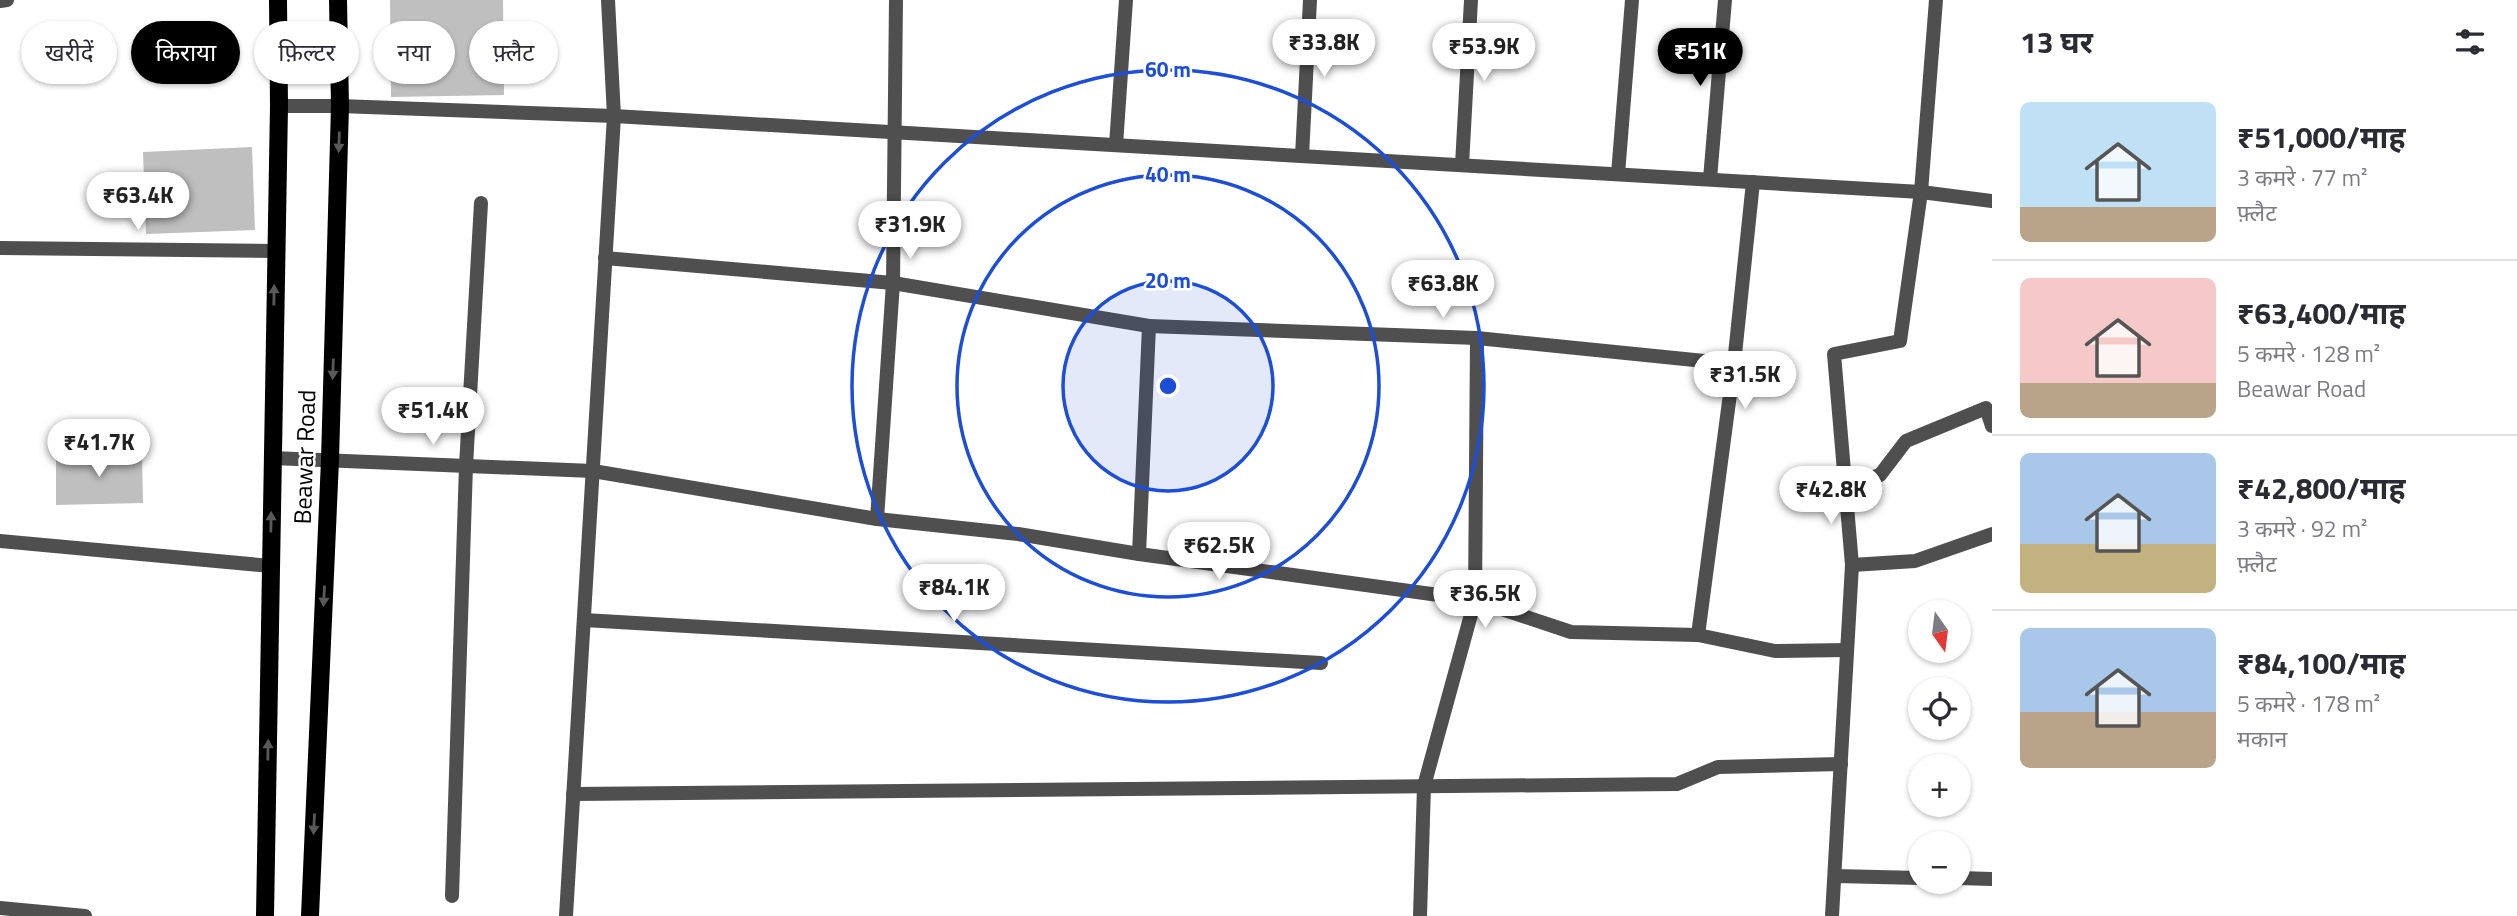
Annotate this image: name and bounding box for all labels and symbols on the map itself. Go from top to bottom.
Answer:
pin: ₹33.8K [1267,20,1381,79]
pin: ₹53.9K [1427,24,1541,83]
pin: ₹51K [1659,28,1741,88]
text: 60 m [1145,53,1191,85]
one-way arrow [334,131,345,153]
text: 40 m [1145,158,1191,190]
pin: ₹63.4K [81,173,195,232]
pin: ₹31.9K [853,202,967,261]
pin: ₹63.8K [1386,260,1500,320]
text: 20 m [1145,264,1191,296]
one-way arrow [269,284,280,306]
pin: ₹31.5K [1688,352,1802,411]
one-way arrow [327,358,338,380]
centre of rings [1156,374,1180,398]
pin: ₹51.4K [376,388,490,447]
street label: Beawar Road [284,389,324,525]
pin: ₹41.7K [42,420,156,479]
pin: ₹42.8K [1774,466,1888,526]
one-way arrow [266,511,277,533]
pin: ₹62.5K [1162,522,1276,582]
pin: ₹84.1K [897,564,1011,624]
pin: ₹36.5K [1428,570,1542,630]
one-way arrow [318,586,329,608]
north arrow [1908,600,1970,663]
one-way arrow [262,739,274,761]
one-way arrow [308,813,319,835]

